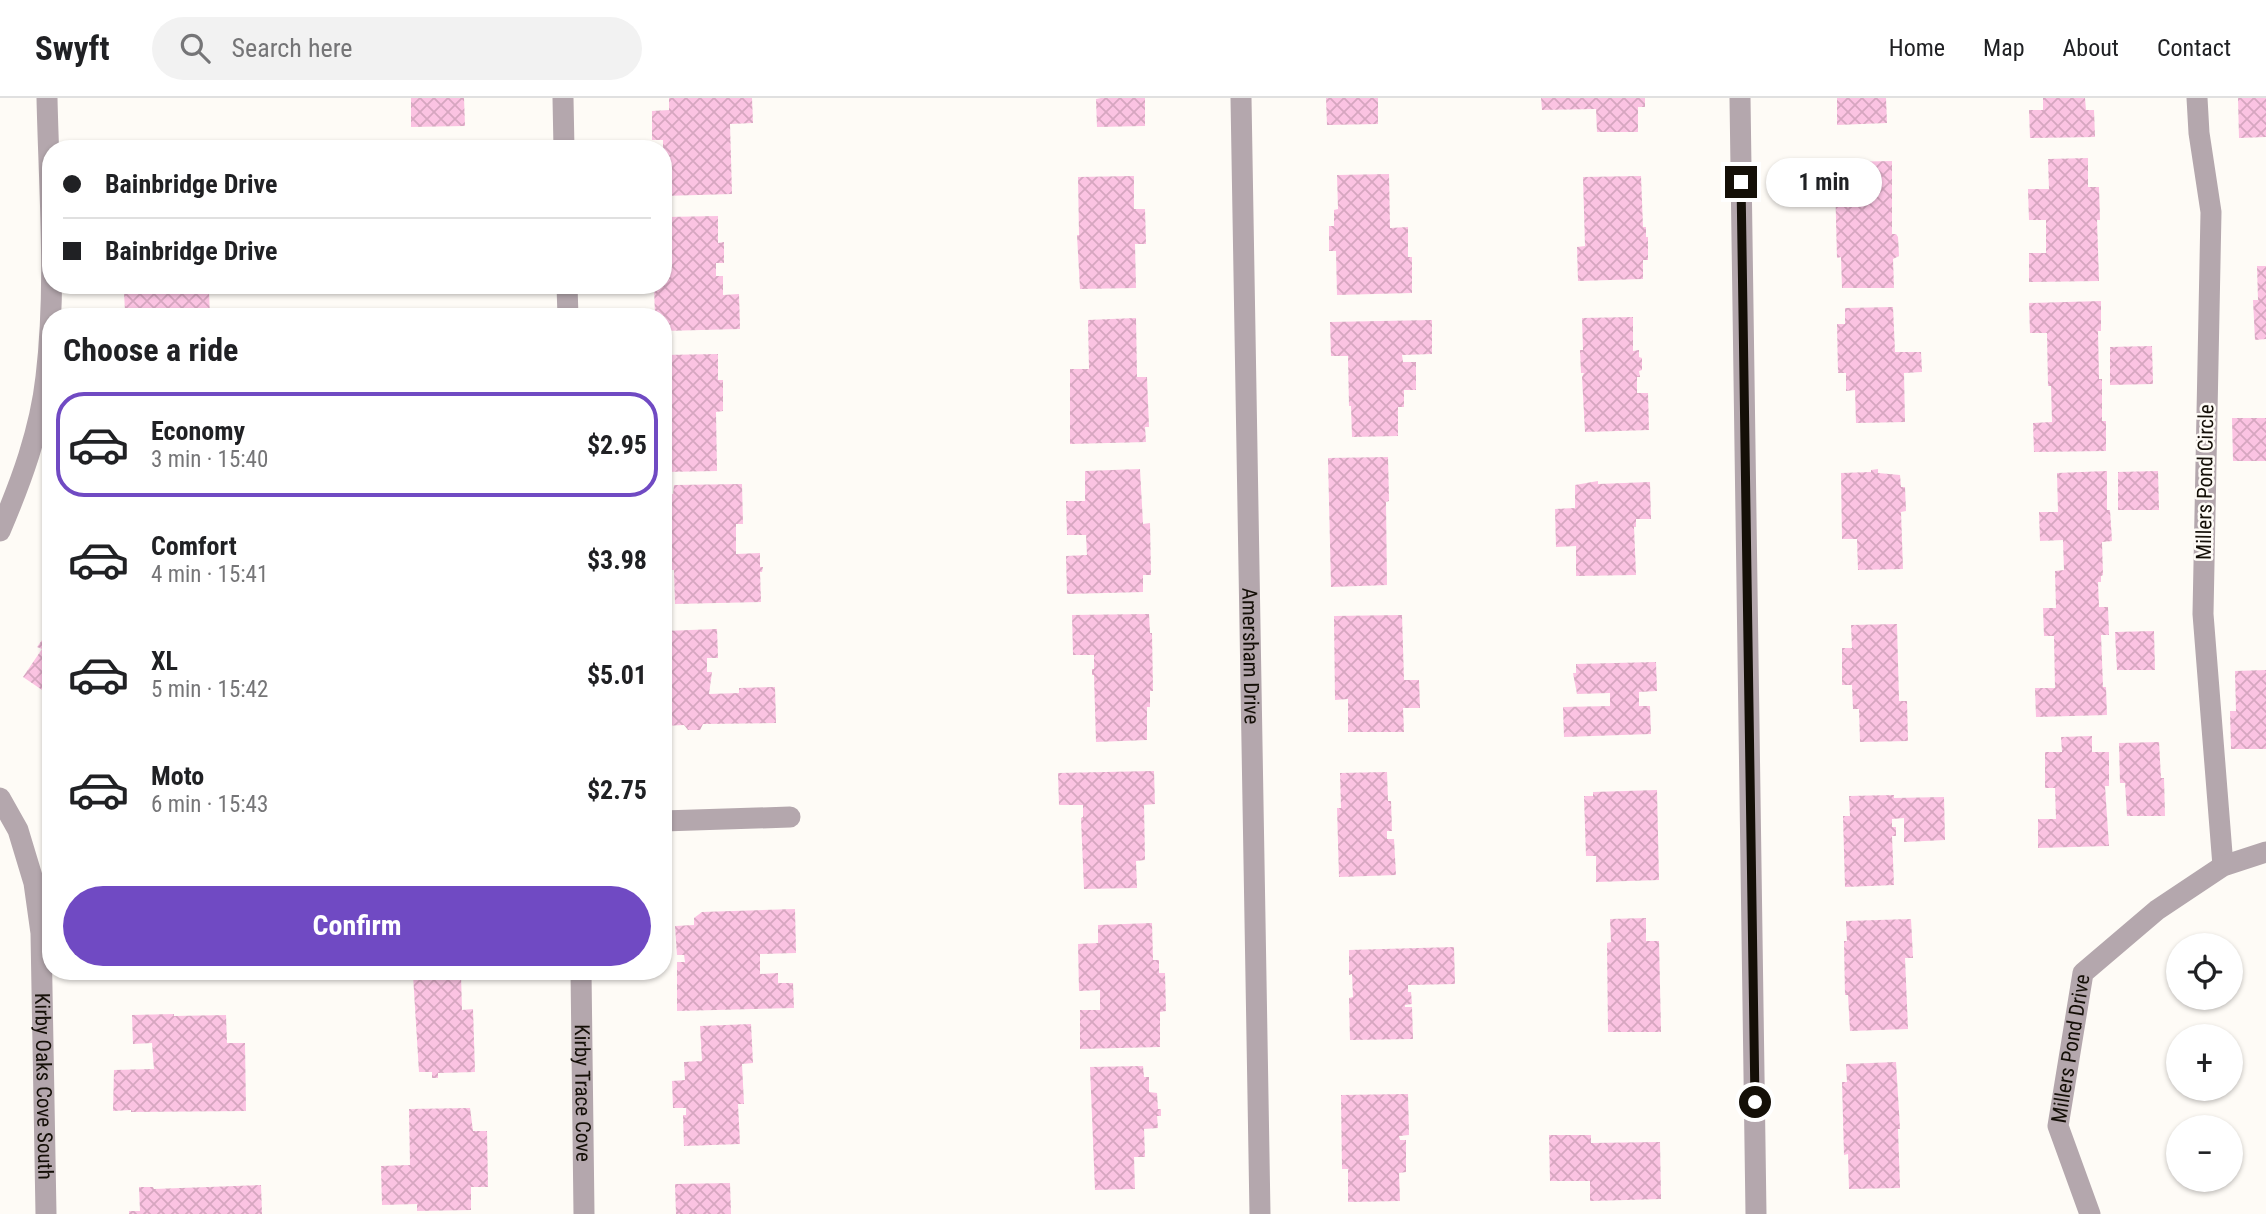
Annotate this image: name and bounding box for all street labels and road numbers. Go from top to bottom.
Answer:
street label: Millers Pond Circle [2192,404,2218,560]
street label: Amersham Drive [1237,587,1264,725]
street label: Millers Pond Drive [2047,972,2095,1125]
street label: Kirby Oaks Cove South [30,993,57,1180]
street label: Kirby Trace Cove [570,1024,595,1162]

